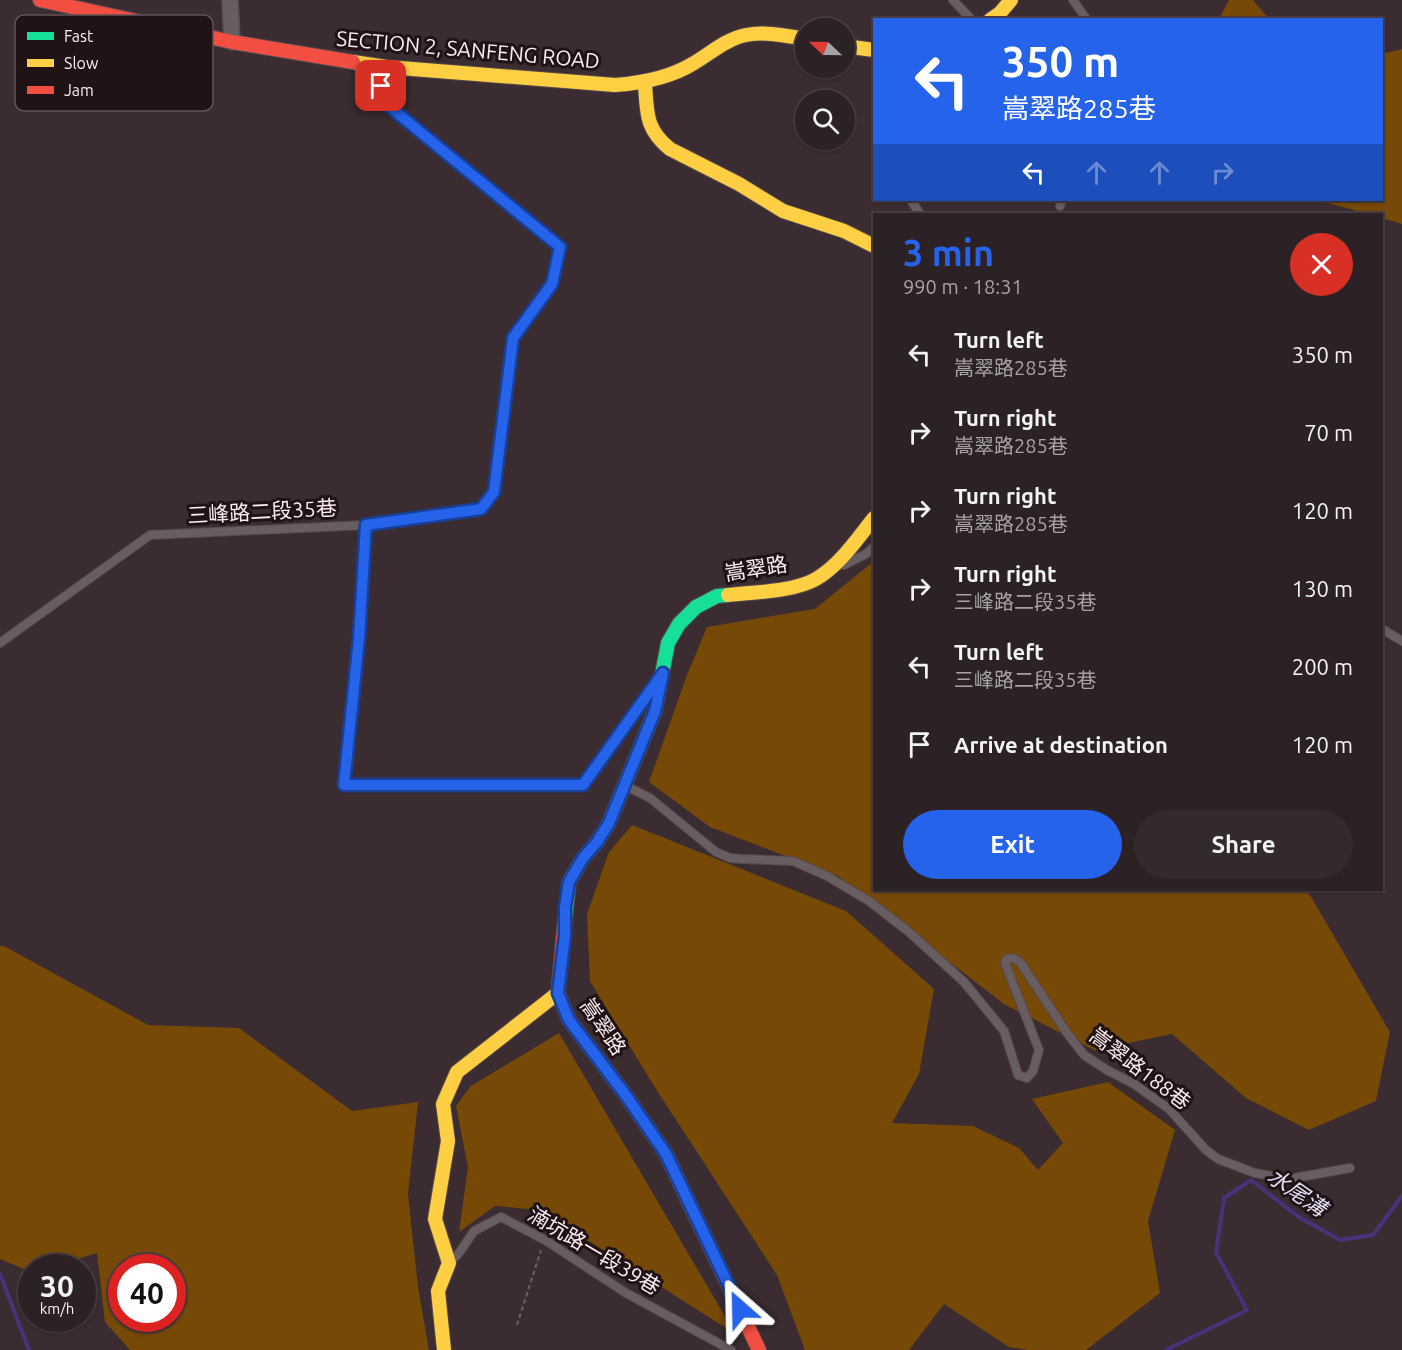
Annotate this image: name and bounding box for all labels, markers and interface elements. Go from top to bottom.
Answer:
legend [15,15,213,111]
north arrow [795,18,855,78]
map controls [795,18,855,150]
street label: SECTION 2, SANFENG ROAD [335,26,601,72]
text: Fast [64,27,94,45]
text: 350 m [1002,38,1119,85]
icon: left [903,42,981,120]
text: Slow [64,54,99,72]
pin [355,60,406,111]
icon: arrive [364,69,397,102]
text: Jam [64,81,94,99]
button: search [795,90,855,150]
text: 嵩翠路285巷 [1002,93,1156,123]
icon: left [1017,156,1050,189]
icon: ahead [1080,156,1113,189]
icon: ahead [1143,156,1176,189]
icon: right [1206,156,1239,189]
text: 3 min [903,232,994,273]
button: close [1290,233,1353,296]
text: 990 m · 18:31 [903,275,1023,298]
text: Turn left [954,327,1044,352]
icon: left [903,338,936,371]
text: 350 m [1292,342,1353,367]
text: 嵩翠路285巷 [954,356,1068,379]
text: Turn right [954,405,1056,430]
icon: right [903,416,936,449]
text: 70 m [1304,420,1353,445]
text: 嵩翠路285巷 [954,434,1068,457]
text: Turn right [954,483,1056,508]
icon: right [903,494,936,527]
street label: 三峰路二段35巷 [187,495,337,527]
text: 120 m [1292,498,1353,523]
text: 嵩翠路285巷 [954,512,1068,535]
street label: 嵩翠路 [723,551,789,585]
text: Turn right [954,561,1056,586]
icon: right [903,572,936,605]
text: 130 m [1292,576,1353,601]
text: 三峰路二段35巷 [954,590,1097,613]
text: Turn left [954,639,1044,664]
icon: left [903,650,936,683]
text: 200 m [1292,654,1353,679]
text: 三峰路二段35巷 [954,668,1097,691]
icon: arrive [903,728,936,761]
text: Arrive at destination [954,732,1168,757]
text: 120 m [1292,732,1353,757]
button: Exit [903,810,1122,879]
button: Share [1134,810,1353,879]
street label: 嵩翠路 [576,994,631,1059]
street label: 嵩翠路188巷 [1086,1023,1196,1114]
water label: 水尾溝 [1263,1162,1334,1222]
street label: 湳坑路一段39巷 [524,1201,665,1299]
speed limit sign: 40 [108,1254,186,1332]
text: 30 [40,1269,74,1303]
position arrow [708,1277,772,1341]
text: km/h [40,1300,74,1317]

